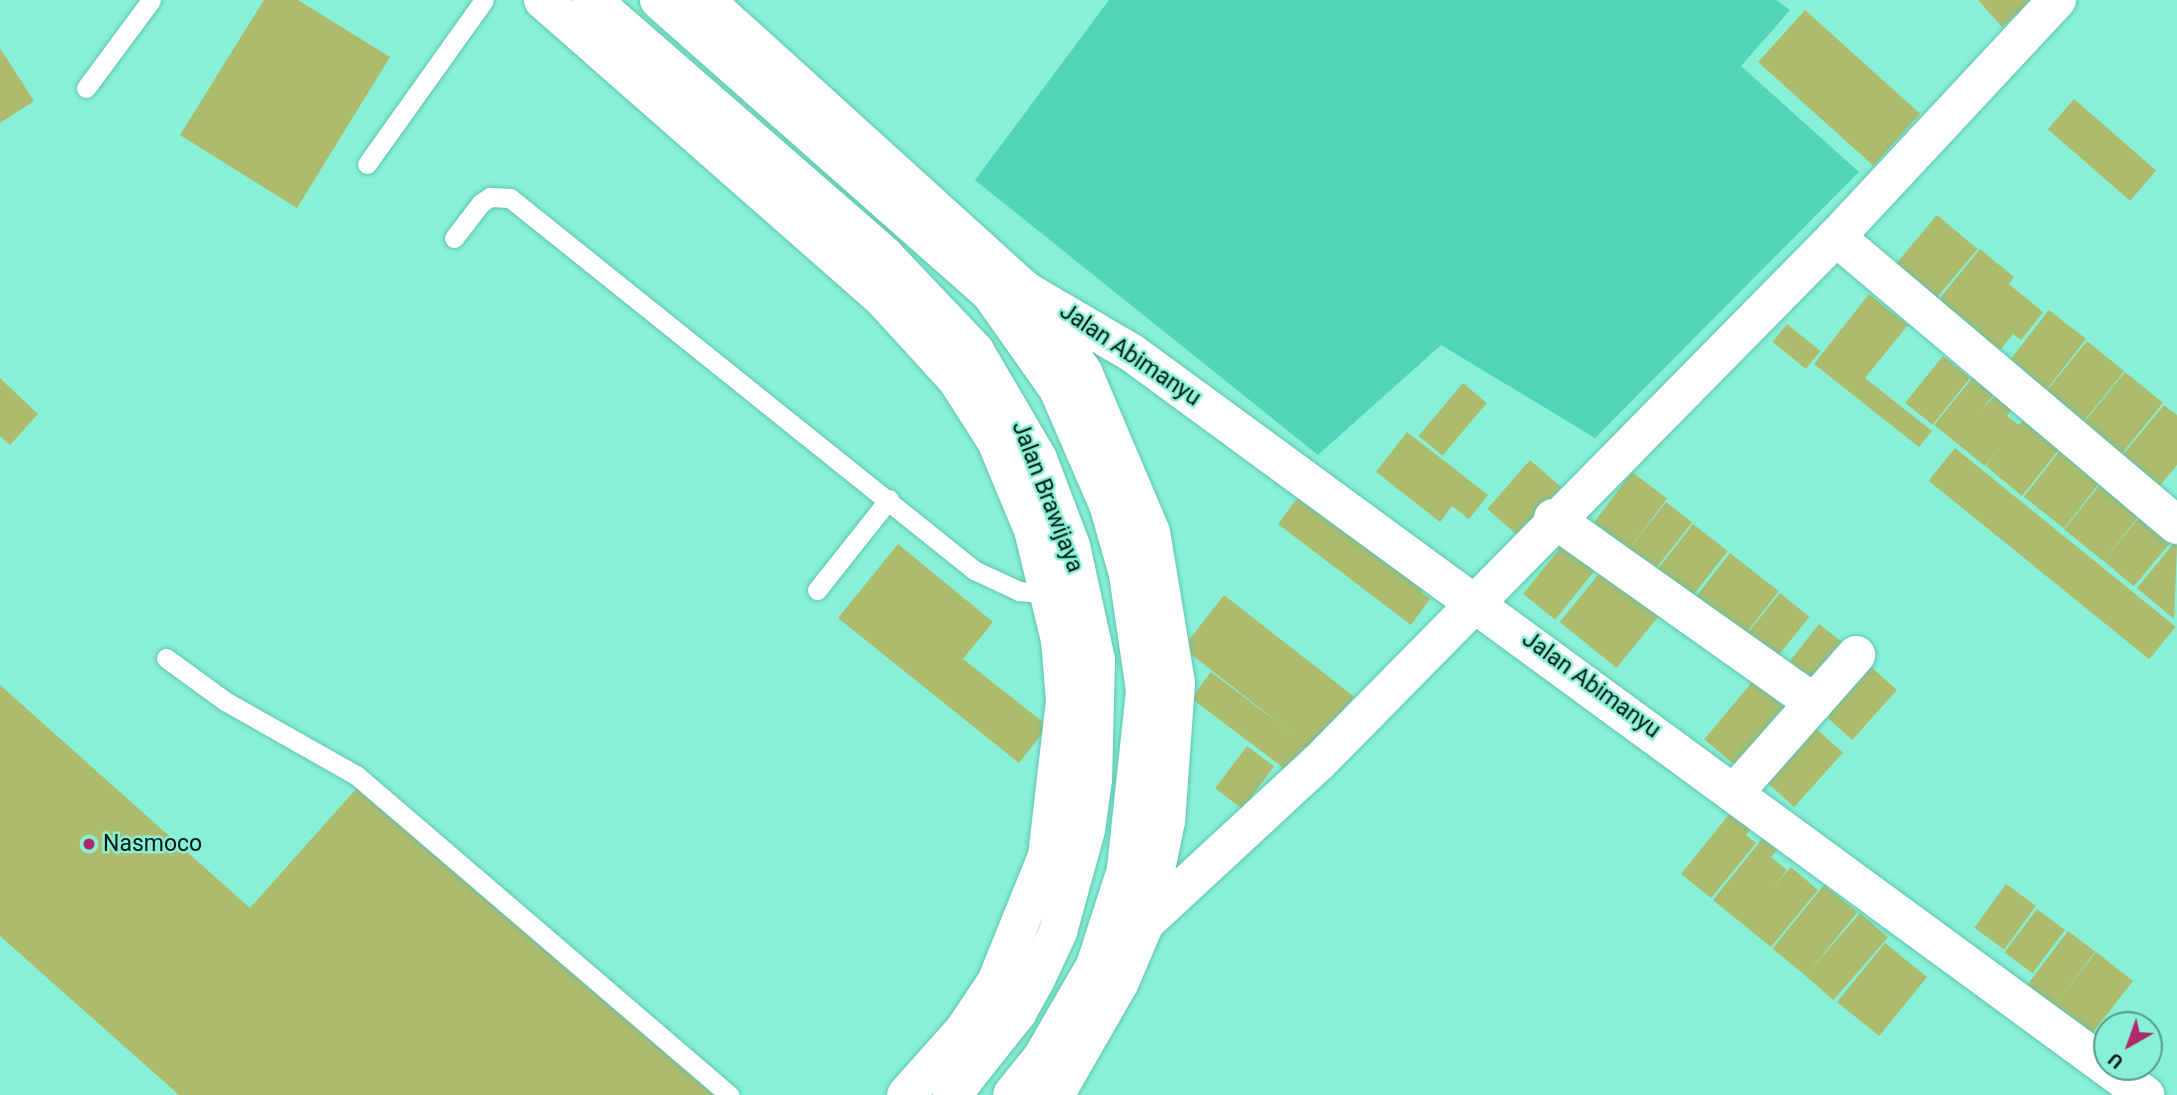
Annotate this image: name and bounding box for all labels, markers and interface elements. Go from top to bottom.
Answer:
street label: Jalan Abimanyu [1054,298,1206,412]
street label: Jalan Brawijaya [1005,417,1089,577]
street label: Jalan Abimanyu [1516,626,1666,744]
place label: Nasmoco [103,830,202,858]
marker: Nasmoco [81,836,97,852]
north arrow [2093,1011,2163,1081]
text: U [2103,1048,2128,1074]

